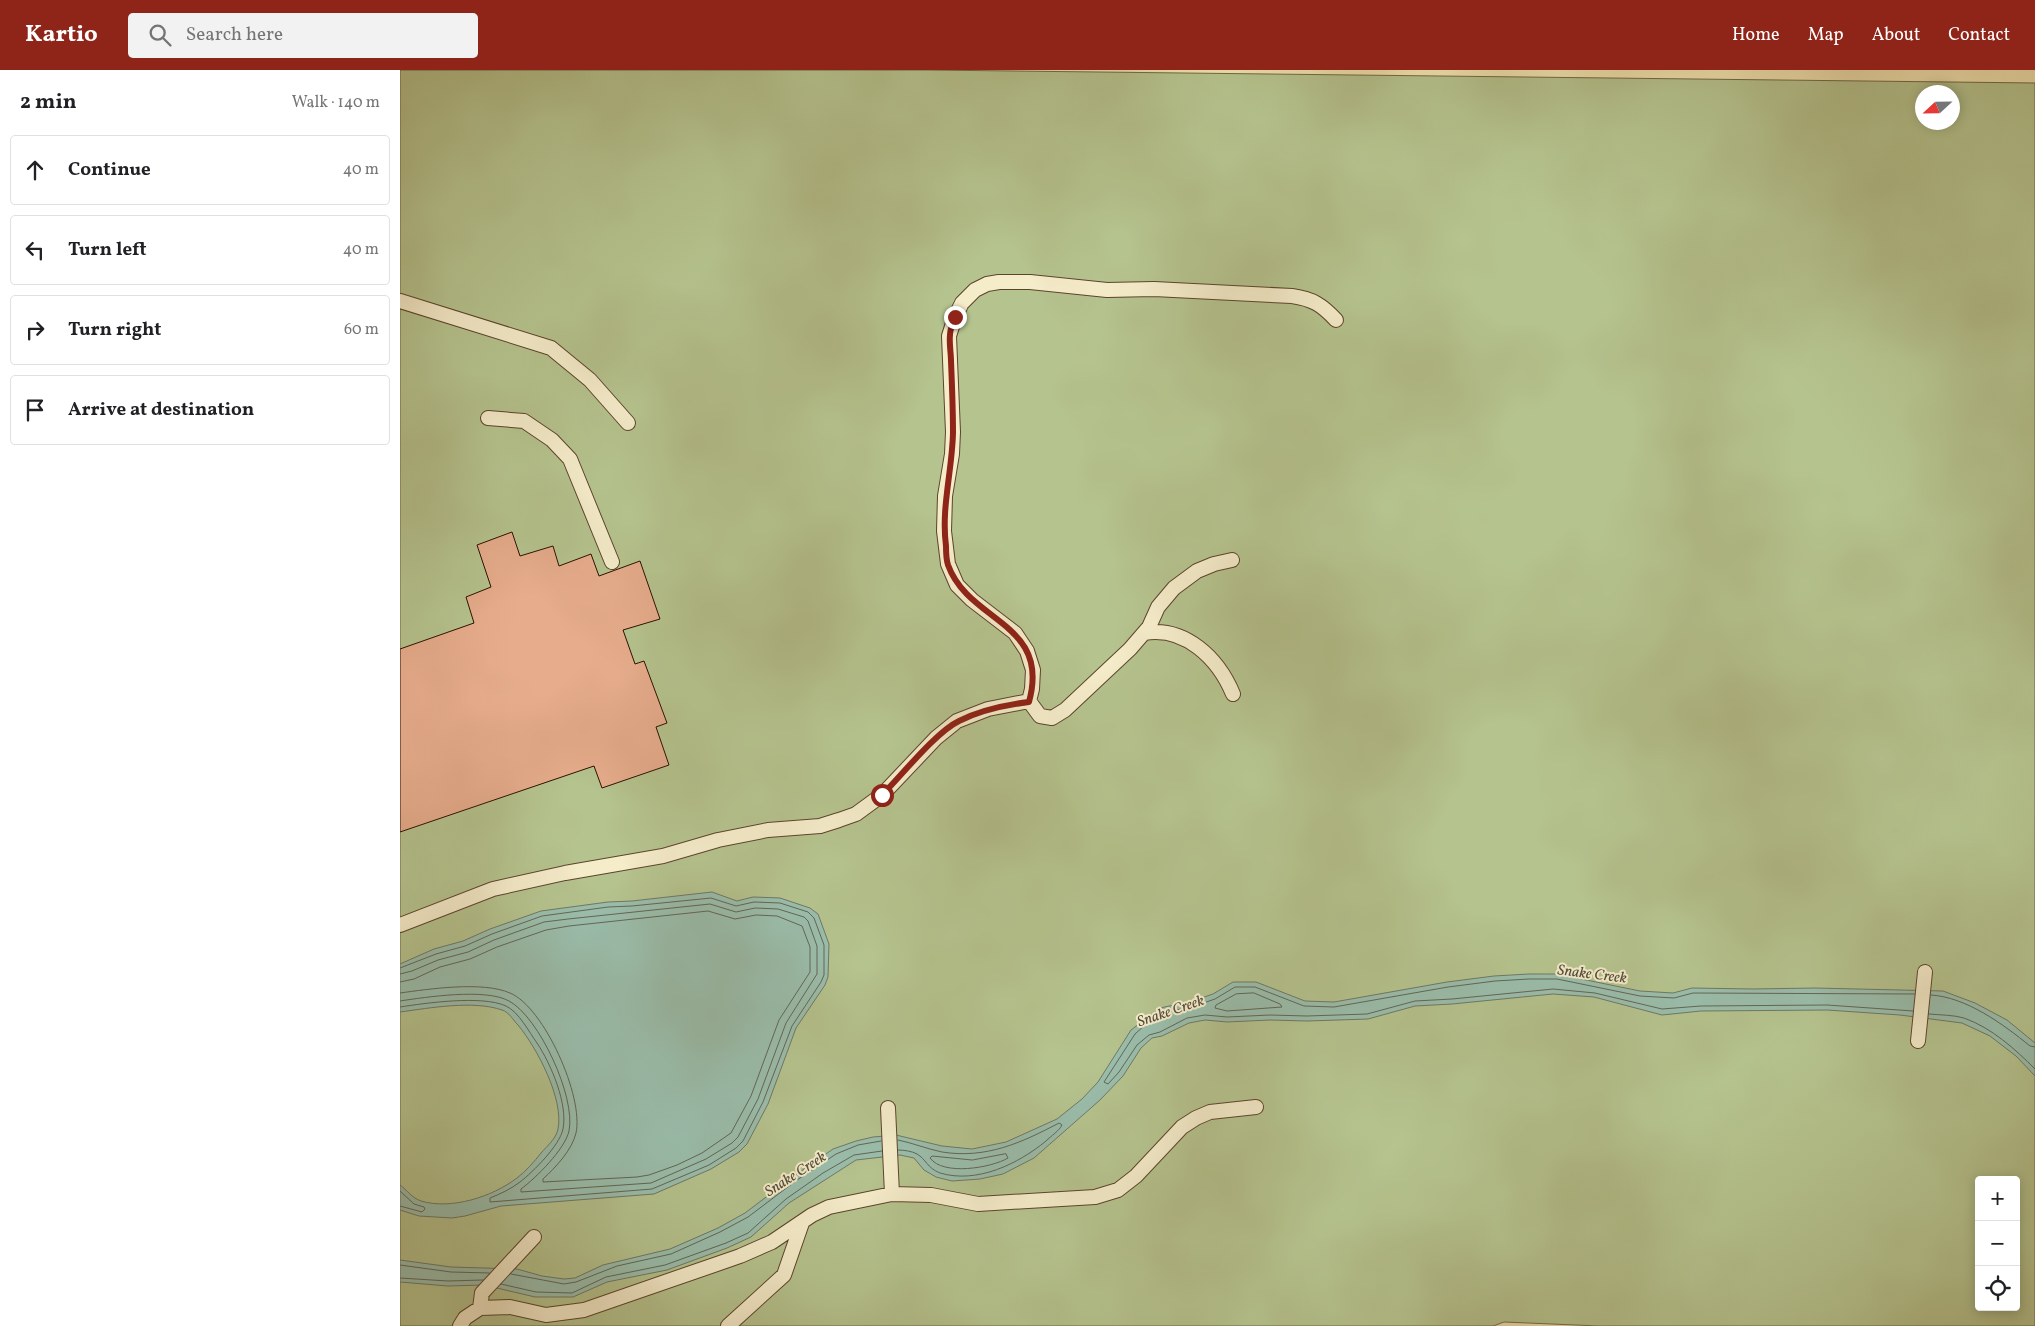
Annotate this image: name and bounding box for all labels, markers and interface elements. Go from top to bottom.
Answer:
search box [128,13,478,58]
text: Kartio [25,18,98,52]
icon: search [146,21,174,49]
text: Search here [186,22,283,48]
text: Home [1732,23,1780,48]
text: Map [1808,23,1844,48]
text: About [1872,23,1920,48]
text: Contact [1948,23,2010,48]
north arrow [1915,85,1960,130]
text: 2 min [20,88,77,117]
text: Walk · 140 m [292,92,380,114]
icon: ahead [21,156,49,184]
text: Continue [68,157,151,183]
text: 40 m [343,159,379,181]
icon: left [21,236,49,264]
text: Turn left [68,237,147,263]
text: 40 m [343,239,379,261]
route end [944,306,967,329]
icon: right [21,316,49,344]
text: Turn right [68,317,161,343]
text: 60 m [344,319,379,341]
icon: arrive [21,396,49,424]
text: Arrive at destination [68,397,254,423]
route start [871,784,894,807]
water label: Snake Creek [1556,960,1628,990]
water label: Snake Creek [1135,991,1207,1033]
water label: Snake Creek [761,1147,831,1203]
map controls [1975,1176,2020,1311]
button: + [1975,1176,2020,1221]
button: − [1975,1221,2020,1266]
button: locate [1975,1266,2020,1311]

